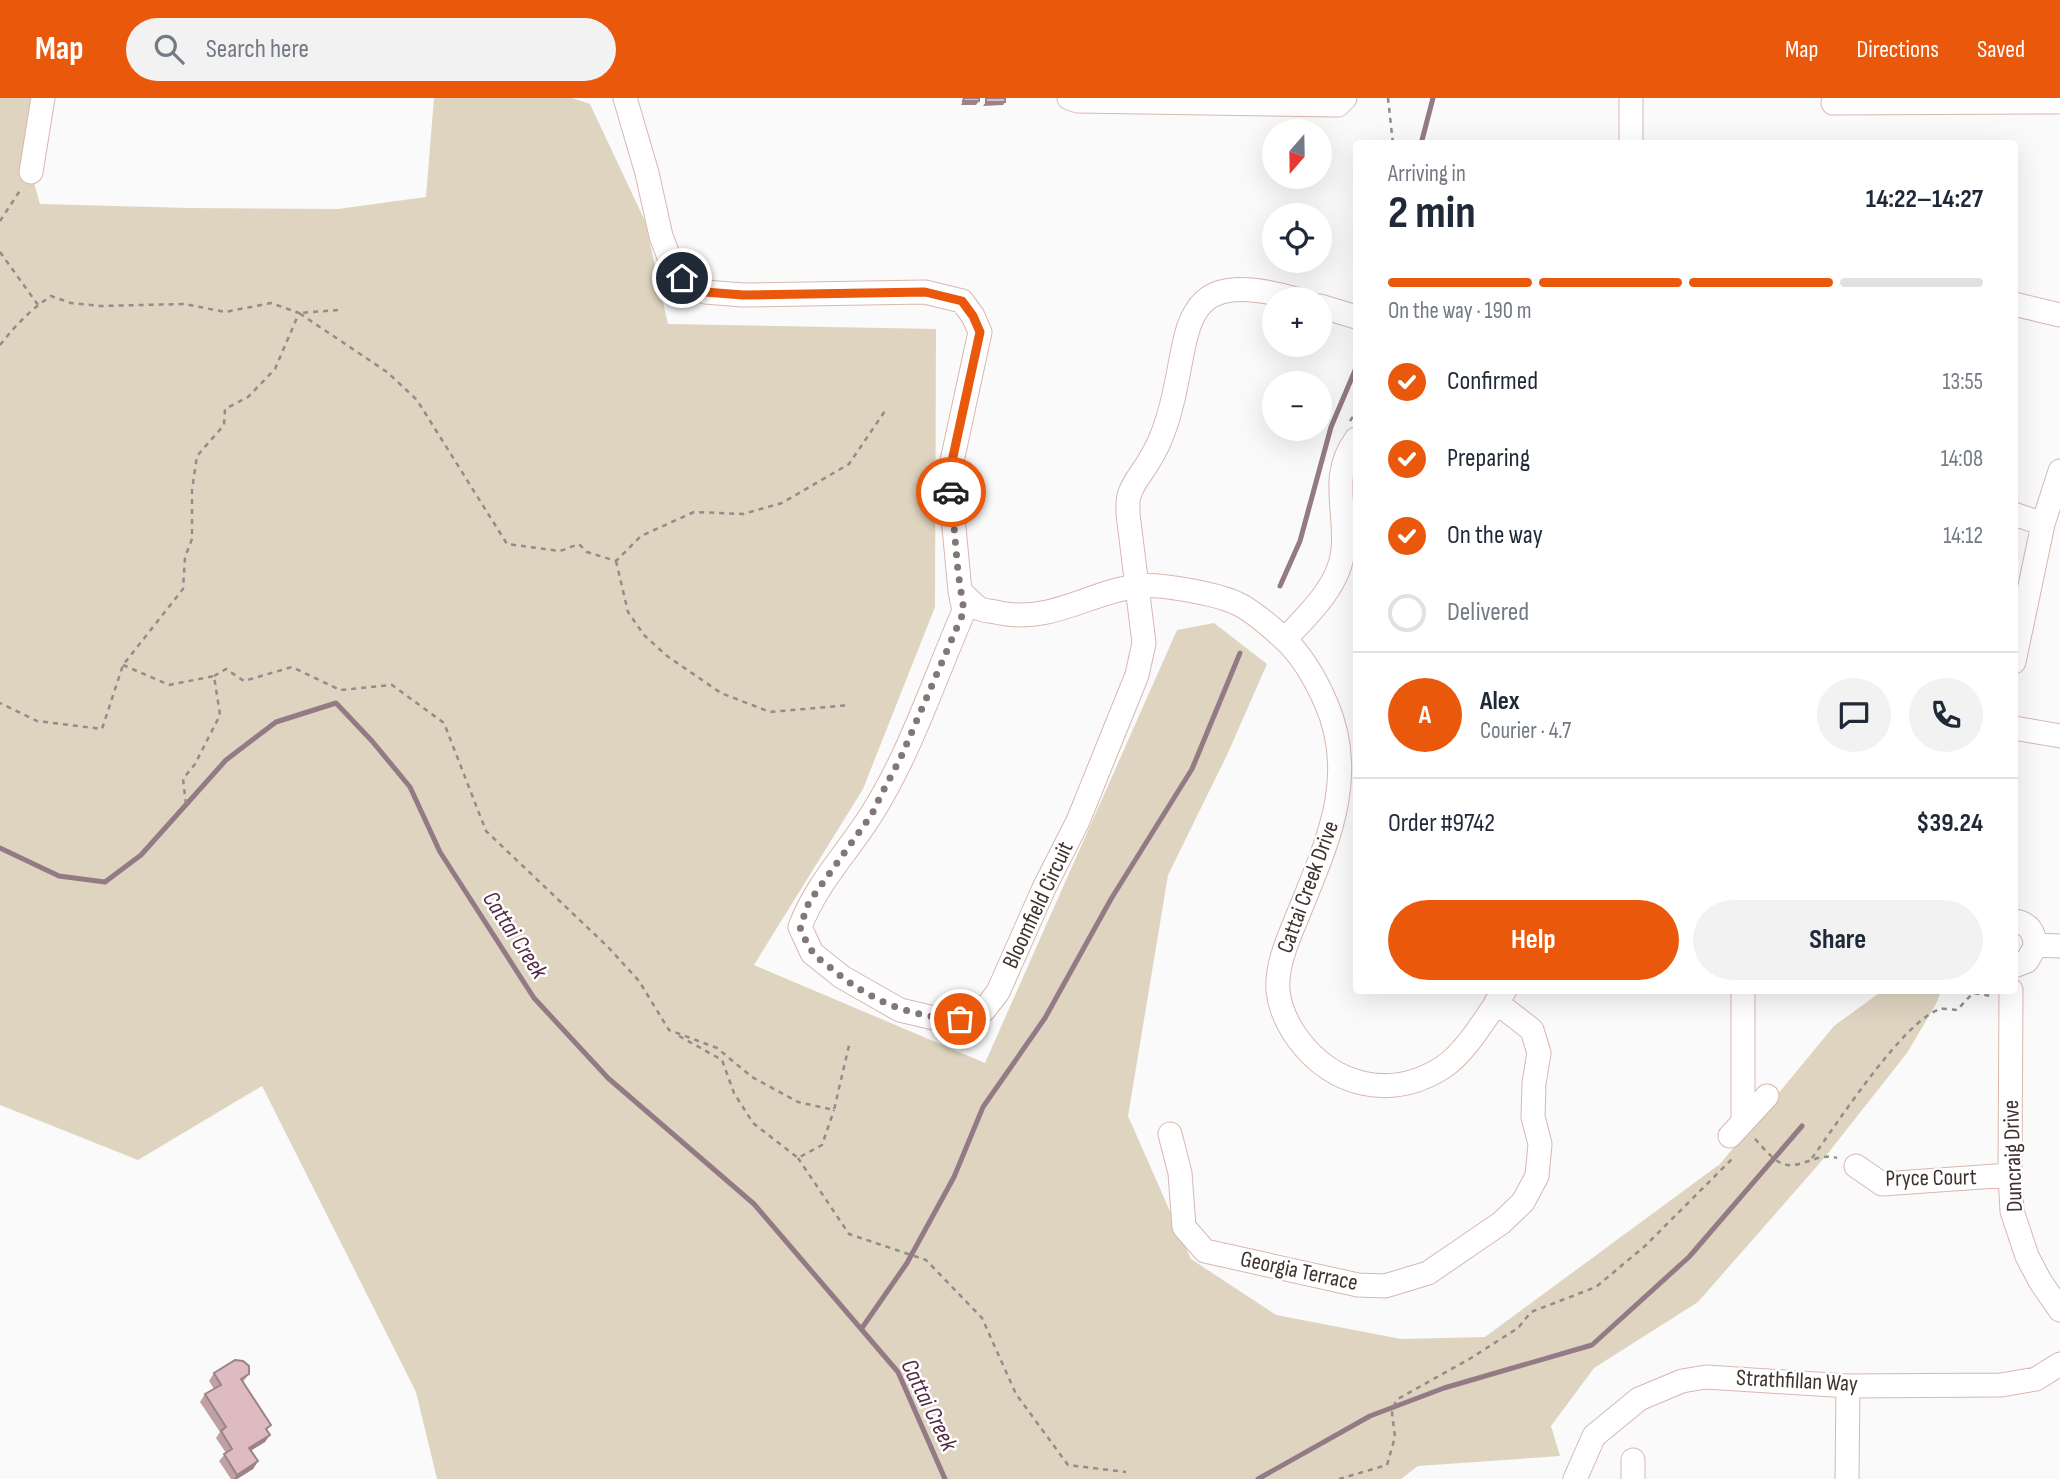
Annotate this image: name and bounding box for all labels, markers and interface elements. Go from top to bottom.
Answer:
search box [126,18,616,81]
text: Map [35,29,84,69]
icon: search [150,30,188,68]
text: Search here [206,34,309,65]
text: Map [1785,35,1818,64]
text: Directions [1856,35,1939,64]
text: Saved [1977,35,2025,64]
north arrow [1262,119,1332,189]
map controls [1262,119,1332,441]
text: Arriving in [1388,160,1466,188]
text: 14:22–14:27 [1866,184,1983,215]
text: 2 min [1388,186,1476,241]
button: locate [1262,203,1332,273]
pin [652,248,712,308]
icon: home [663,259,701,297]
button: + [1262,287,1332,357]
text: On the way · 190 m [1388,297,1531,325]
icon: check [1388,363,1426,401]
text: Confirmed [1447,366,1538,397]
text: 13:55 [1943,368,1983,396]
button: − [1262,371,1332,441]
icon: check [1388,440,1426,478]
text: Preparing [1447,443,1530,474]
text: 14:08 [1941,445,1983,473]
courier [916,457,986,527]
icon: car [932,473,970,511]
icon: check [1388,517,1426,555]
text: On the way [1447,520,1543,551]
text: 14:12 [1943,522,1983,550]
text: Delivered [1447,597,1529,628]
button: chat [1817,678,1891,752]
button: phone [1909,678,1983,752]
text: Alex [1480,686,1520,717]
text: A [1419,700,1431,731]
text: Courier · 4.7 [1480,717,1571,745]
text: Order #9742 [1388,808,1495,839]
text: $39.24 [1916,808,1983,839]
street label: Cattai Creek Drive [1271,817,1345,957]
street label: Bloomfield Circuit [996,837,1080,973]
water label: Cattai Creek [476,886,555,985]
button: Help [1388,900,1679,980]
button: Share [1693,900,1983,980]
pin [930,989,990,1049]
icon: bag [941,1000,979,1038]
street label: Duncraig Drive [1997,1099,2029,1213]
street label: Pryce Court [1885,1163,1977,1193]
street label: Georgia Terrace [1238,1245,1360,1297]
water label: Cattai Creek [894,1354,964,1456]
street label: Strathfillan Way [1735,1364,1859,1398]

